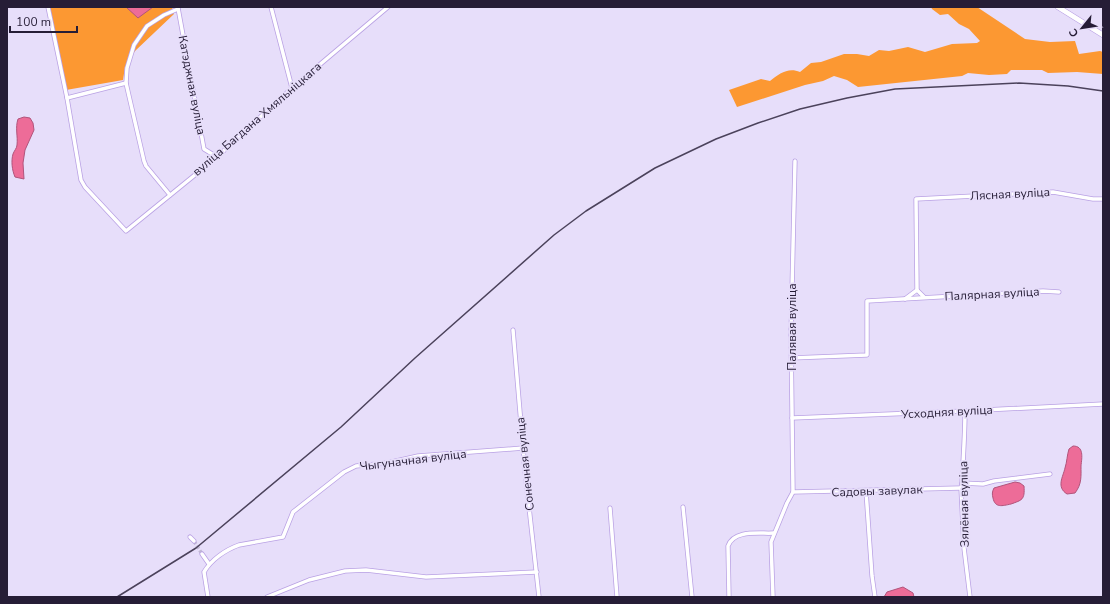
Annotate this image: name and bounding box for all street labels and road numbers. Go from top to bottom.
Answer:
street label: Катэджная вуліца [175,34,209,136]
street label: вуліца Багдана Хмяльніцкага [189,59,325,179]
street label: Лясная вуліца [970,184,1050,204]
street label: Палявая вуліца [784,283,800,371]
street label: Палярная вуліца [944,284,1040,304]
street label: Усходняя вуліца [900,402,993,422]
street label: Сонечная вуліца [512,416,538,512]
street label: Чыгуначная вуліца [359,446,467,474]
street label: Зялёная вуліца [955,461,973,547]
street label: Садовы завулак [831,481,924,501]

